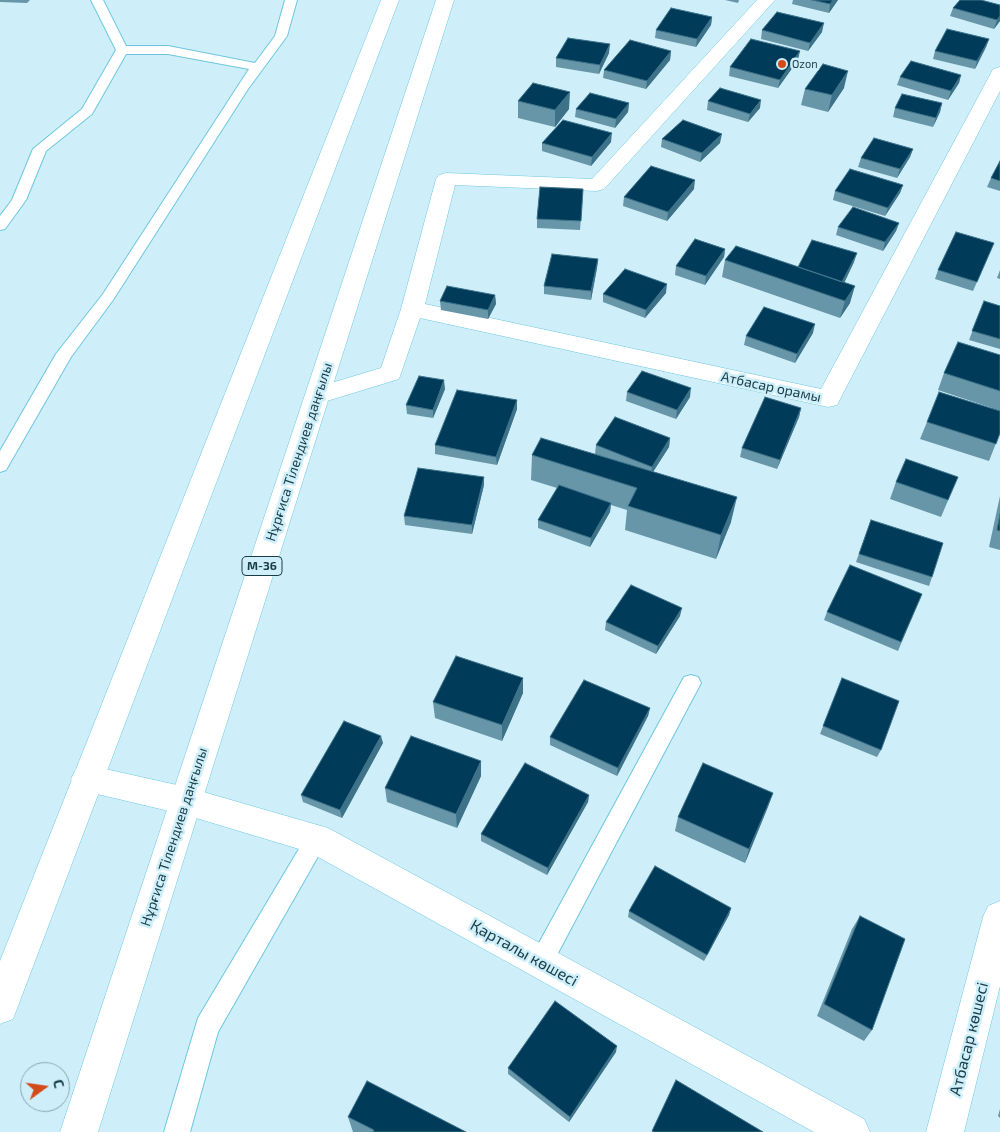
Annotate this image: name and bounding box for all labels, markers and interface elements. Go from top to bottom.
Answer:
place label: Ozon [792,57,818,71]
marker: Ozon [776,58,788,70]
street label: Нұрғиса Тілендиев даңғылы [262,361,336,543]
street label: Атбасар орамы [720,368,822,406]
road number: M-36 [242,556,282,576]
street label: Нұрғиса Тілендиев даңғылы [137,746,211,928]
street label: Қарталы көшесі [467,916,581,990]
street label: Атбасар көшесі [946,980,992,1098]
north arrow [20,1062,70,1112]
text: С [50,1077,68,1090]

